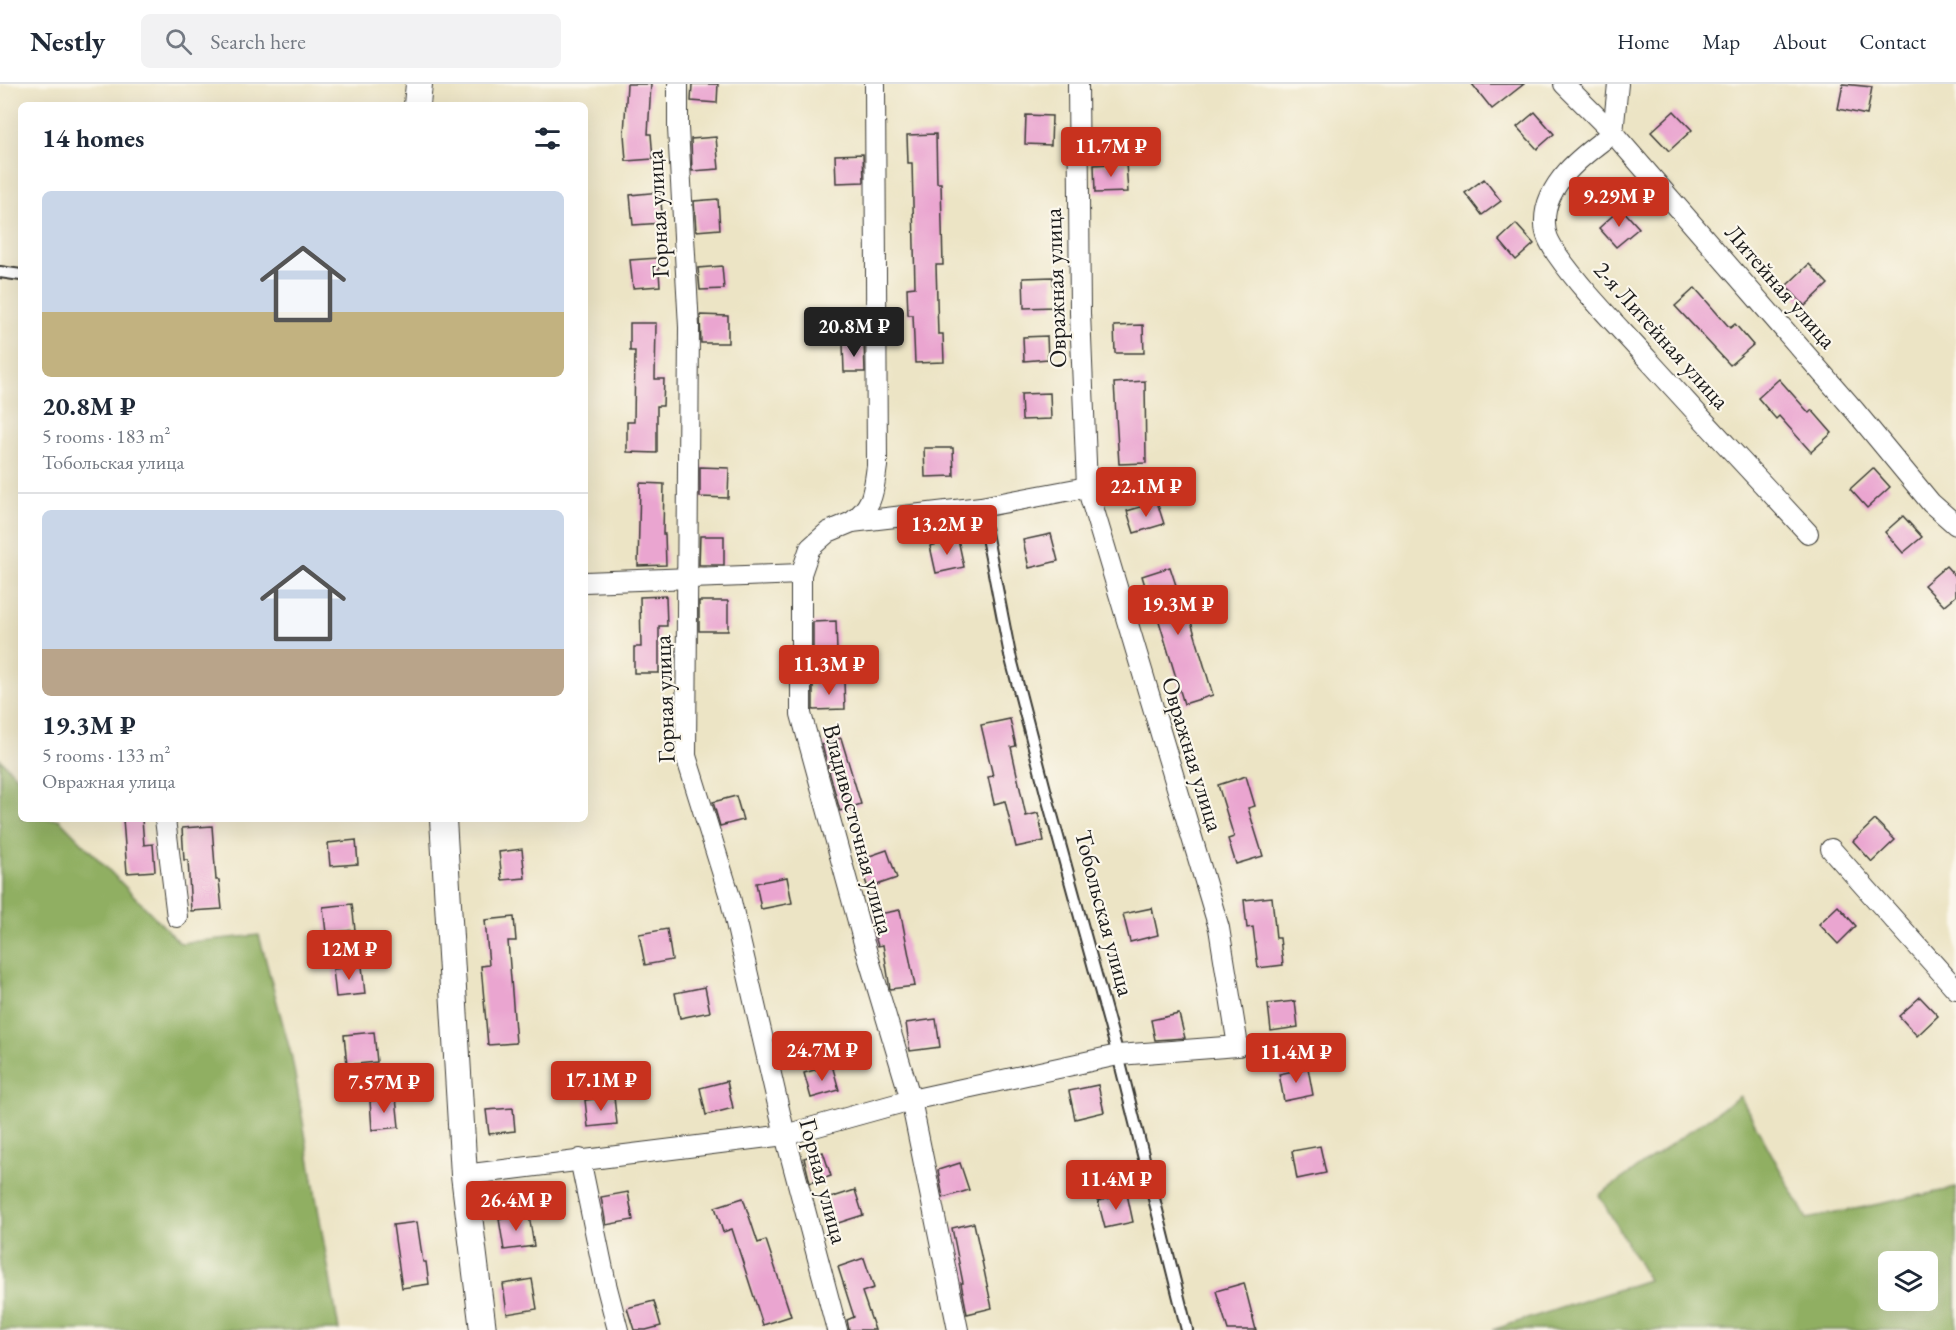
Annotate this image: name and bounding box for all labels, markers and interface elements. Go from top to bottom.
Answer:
search box [141,14,561,68]
text: Nestly [30,23,105,59]
icon: search [162,25,195,58]
text: Search here [210,27,306,56]
text: Home [1617,28,1669,55]
text: Map [1702,28,1740,55]
text: About [1773,28,1826,55]
text: Contact [1859,28,1926,55]
text: 14 homes [42,121,144,155]
icon: filters [531,122,564,155]
pin: 11.7M ₽ [1056,127,1166,178]
text: 11.7M ₽ [1075,133,1147,159]
street label: Горная улица [638,149,676,279]
pin: 9.29M ₽ [1564,177,1674,228]
text: 9.29M ₽ [1583,183,1655,209]
street label: Овражная улица [1037,207,1073,369]
street label: Литейная улица [1718,217,1844,355]
icon: home [249,230,357,338]
street label: 2-я Литейная улица [1587,254,1737,416]
pin: 20.8M ₽ [799,307,909,358]
text: 20.8M ₽ [818,313,890,339]
text: 20.8M ₽ [42,389,136,423]
text: 5 rooms · 183 m² [42,423,170,449]
text: Тобольская улица [42,449,184,475]
pin: 22.1M ₽ [1091,467,1201,518]
text: 22.1M ₽ [1110,473,1182,499]
pin: 13.2M ₽ [892,505,1002,556]
text: 13.2M ₽ [911,511,983,537]
icon: home [249,549,357,657]
pin: 19.3M ₽ [1123,585,1233,636]
text: 19.3M ₽ [1142,591,1214,617]
street label: Горная улица [646,634,682,764]
pin: 11.3M ₽ [774,645,884,696]
text: 11.3M ₽ [793,651,865,677]
street label: Овражная улица [1155,673,1231,836]
text: 19.3M ₽ [42,708,136,742]
street label: Владивосточная улица [816,720,902,938]
text: 5 rooms · 133 m² [42,742,170,768]
text: Овражная улица [42,768,175,794]
street label: Тобольская улица [1068,826,1142,1000]
pin: 12M ₽ [307,930,391,981]
text: 12M ₽ [321,936,377,962]
pin: 24.7M ₽ [767,1031,877,1082]
pin: 11.4M ₽ [1241,1033,1351,1084]
text: 24.7M ₽ [786,1037,858,1063]
text: 11.4M ₽ [1260,1039,1332,1065]
pin: 17.1M ₽ [546,1061,656,1112]
pin: 7.57M ₽ [329,1063,439,1114]
text: 17.1M ₽ [565,1067,637,1093]
text: 7.57M ₽ [348,1069,420,1095]
street label: Горная улица [792,1115,856,1247]
pin: 11.4M ₽ [1061,1160,1171,1211]
text: 11.4M ₽ [1080,1166,1152,1192]
pin: 26.4M ₽ [461,1181,571,1232]
text: 26.4M ₽ [480,1187,552,1213]
map controls [1878,1251,1938,1311]
button: layers [1878,1251,1938,1311]

